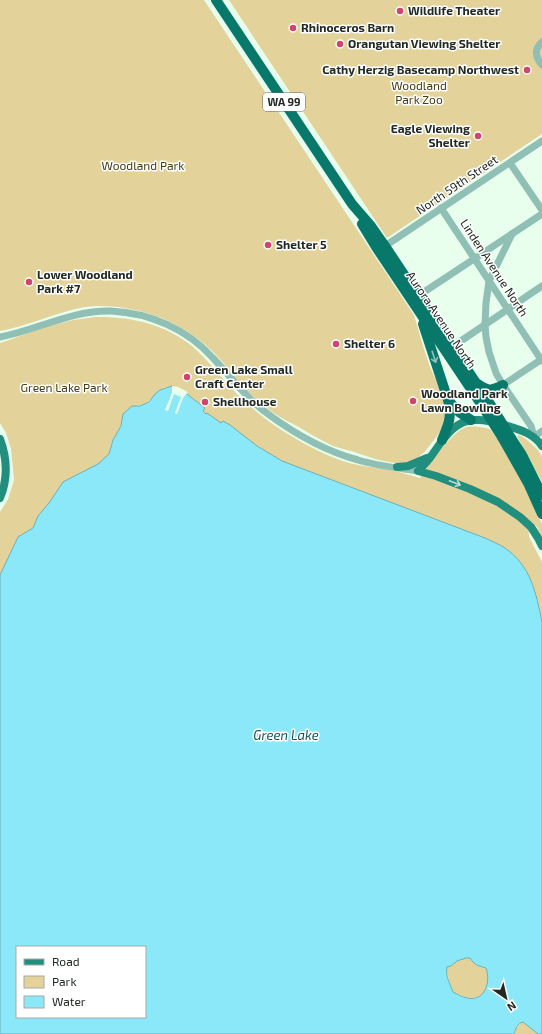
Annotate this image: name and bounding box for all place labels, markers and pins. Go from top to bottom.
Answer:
place label: Wildlife Theater [408,3,500,17]
marker: Wildlife Theater [395,6,405,16]
place label: Rhinoceros Barn [301,20,394,34]
marker: Rhinoceros Barn [288,23,298,33]
place label: Orangutan Viewing Shelter [348,36,500,50]
marker: Orangutan Viewing Shelter [335,39,345,49]
place label: Cathy Herzig Basecamp Northwest [322,62,519,77]
marker: Cathy Herzig Basecamp Northwest [522,65,532,75]
place label: Eagle Viewing Shelter [391,121,470,149]
marker: Eagle Viewing Shelter [473,131,483,141]
place label: Shelter 5 [276,237,327,251]
marker: Shelter 5 [263,240,273,250]
place label: Lower Woodland Park #7 [37,267,133,295]
marker: Lower Woodland Park #7 [24,277,34,287]
place label: Shelter 6 [344,336,395,350]
marker: Shelter 6 [331,339,341,349]
place label: Green Lake Small Craft Center [195,362,293,390]
marker: Green Lake Small Craft Center [182,372,192,382]
place label: Woodland Park Lawn Bowling [421,386,508,414]
place label: Shellhouse [213,394,277,408]
marker: Woodland Park Lawn Bowling [408,396,418,406]
marker: Shellhouse [200,397,210,407]

